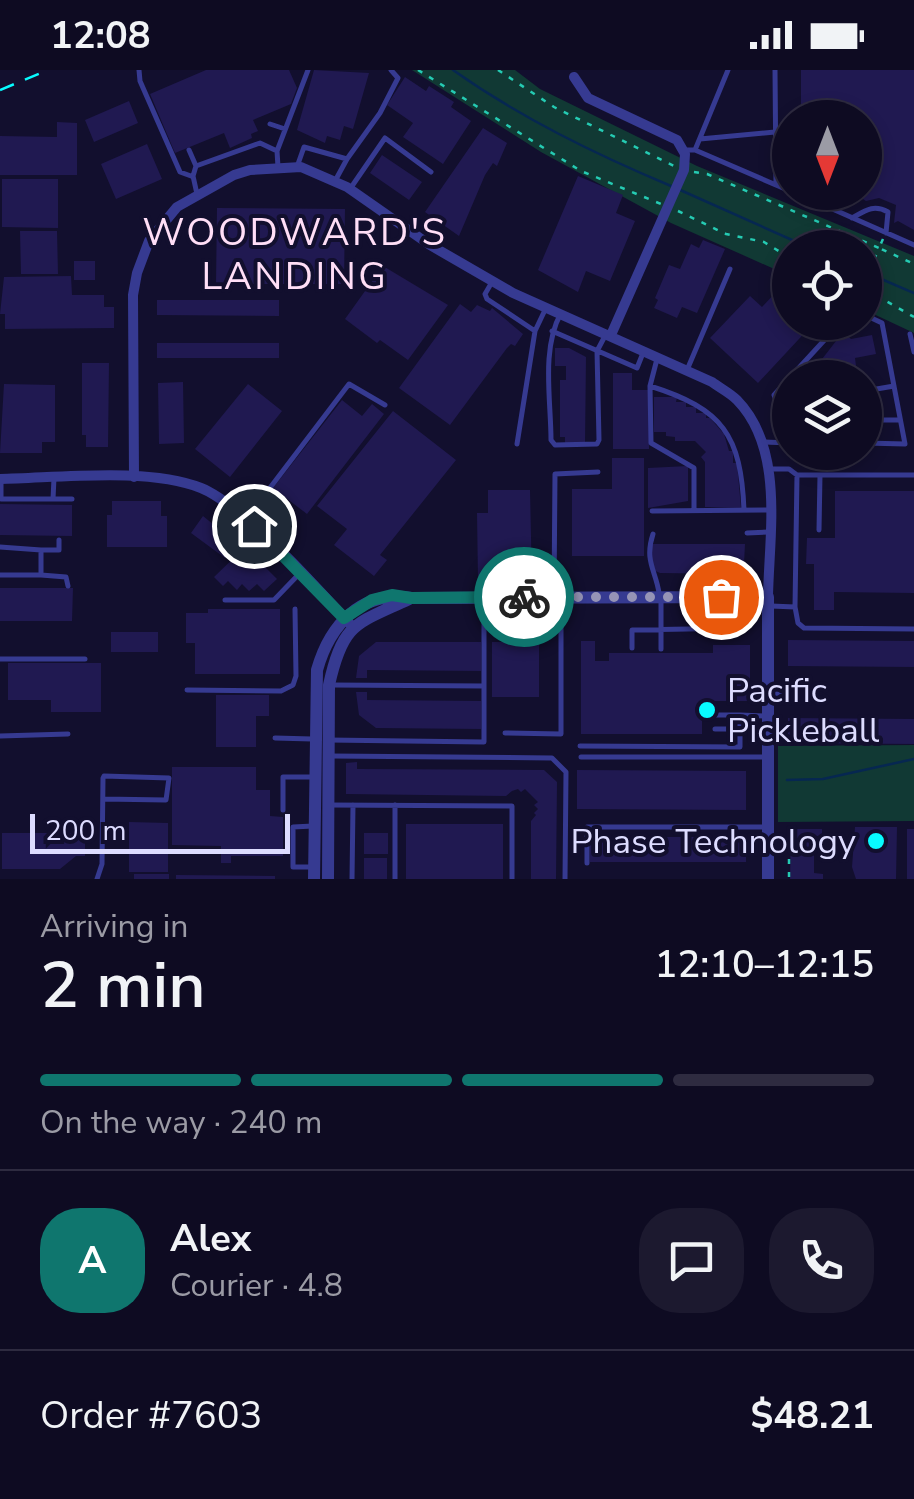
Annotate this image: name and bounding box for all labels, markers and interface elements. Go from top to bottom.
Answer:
text: 12:08 [50,10,151,61]
north arrow [772,100,882,210]
map controls [772,100,882,470]
district label: WOODWARD'S LANDING [143,207,447,302]
button: locate [772,230,882,340]
button: layers [772,360,882,470]
pin [212,484,297,569]
icon: home [227,499,282,554]
courier [474,547,574,647]
pin [679,555,764,640]
icon: bike [497,570,552,625]
icon: bag [694,570,749,625]
place label: Pacific Pickleball [727,667,880,754]
marker: Pacific Pickleball [696,699,718,721]
scale bar [30,809,290,854]
text: 200 m [45,812,127,850]
place label: Phase Technology [570,818,856,865]
marker: Phase Technology [865,830,887,852]
text: Arriving in [40,905,188,948]
text: 12:10–12:15 [655,939,874,990]
text: 2 min [40,941,206,1030]
text: On the way · 240 m [40,1101,322,1144]
button: chat [639,1208,744,1313]
button: phone [769,1208,874,1313]
text: Alex [170,1213,251,1264]
text: A [78,1235,107,1286]
text: Courier · 4.8 [170,1264,343,1307]
text: Order #7603 [40,1390,262,1441]
text: $48.21 [751,1390,874,1441]

